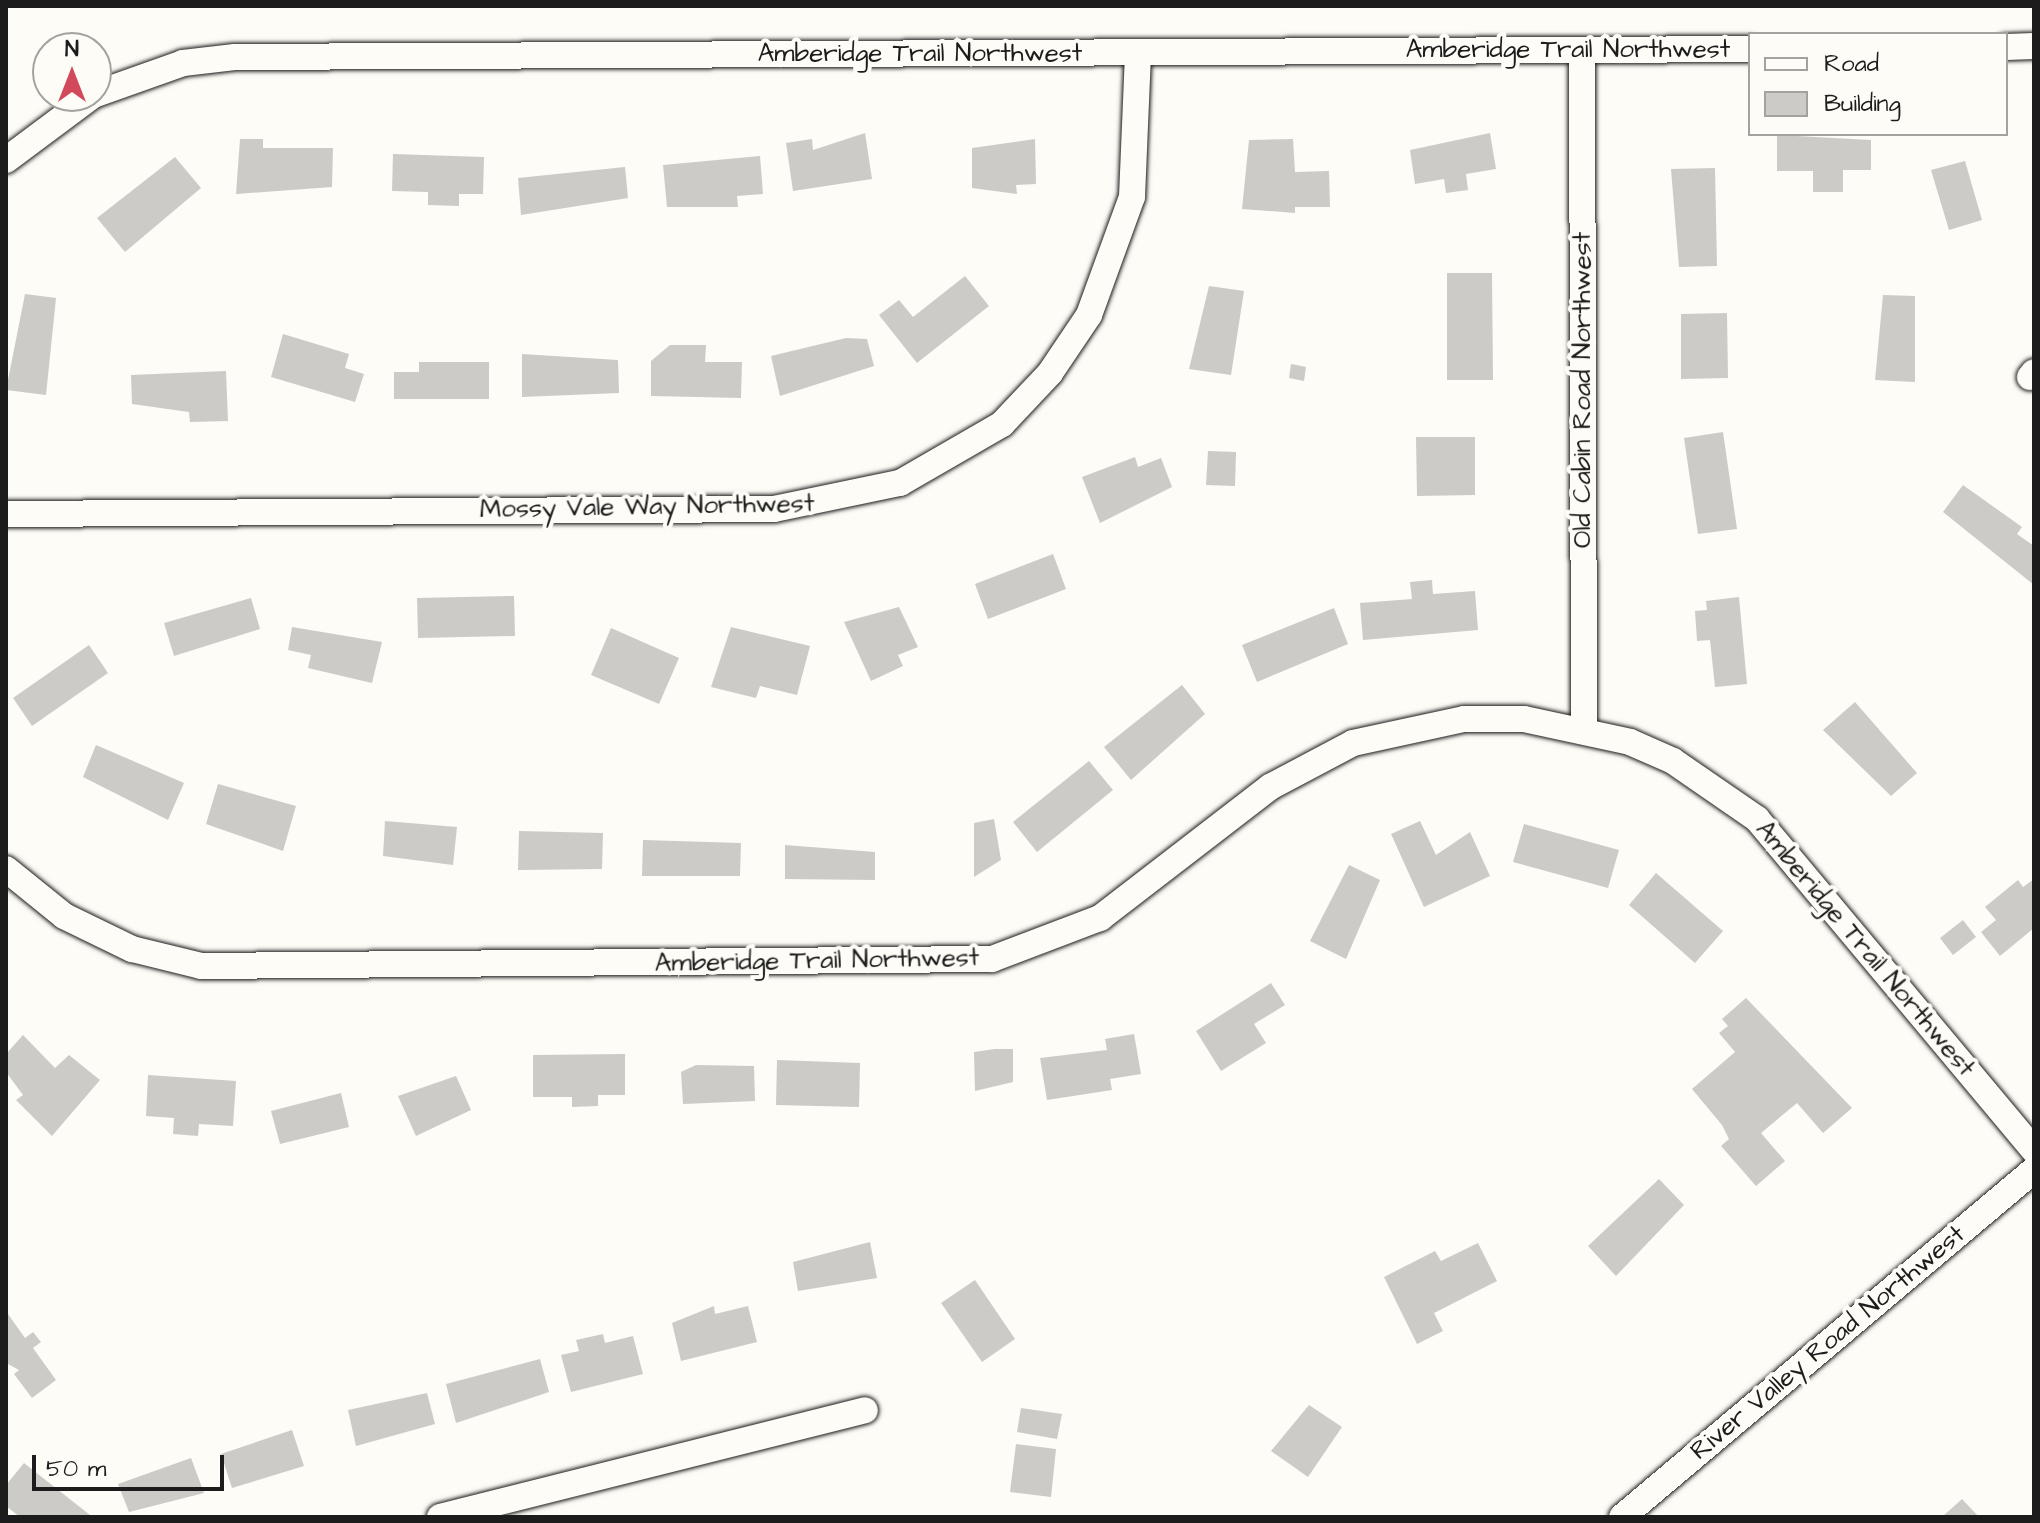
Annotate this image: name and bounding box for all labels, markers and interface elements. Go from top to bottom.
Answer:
north arrow [32,32,112,112]
legend [1748,32,2008,136]
text: N [65,34,79,65]
street label: Amberidge Trail Northwest [1406,34,1730,66]
street label: Amberidge Trail Northwest [758,38,1082,70]
text: Road [1824,47,1879,81]
text: Building [1824,87,1901,121]
street label: Old Cabin Road Northwest [1567,232,1599,548]
street label: Mossy Vale Way Northwest [479,488,815,526]
street label: Amberidge Trail Northwest [1749,815,1981,1083]
street label: Amberidge Trail Northwest [654,943,980,979]
street label: River Valley Road Northwest [1684,1219,1972,1467]
scale bar [36,1439,228,1489]
text: 50 m [46,1452,106,1486]

